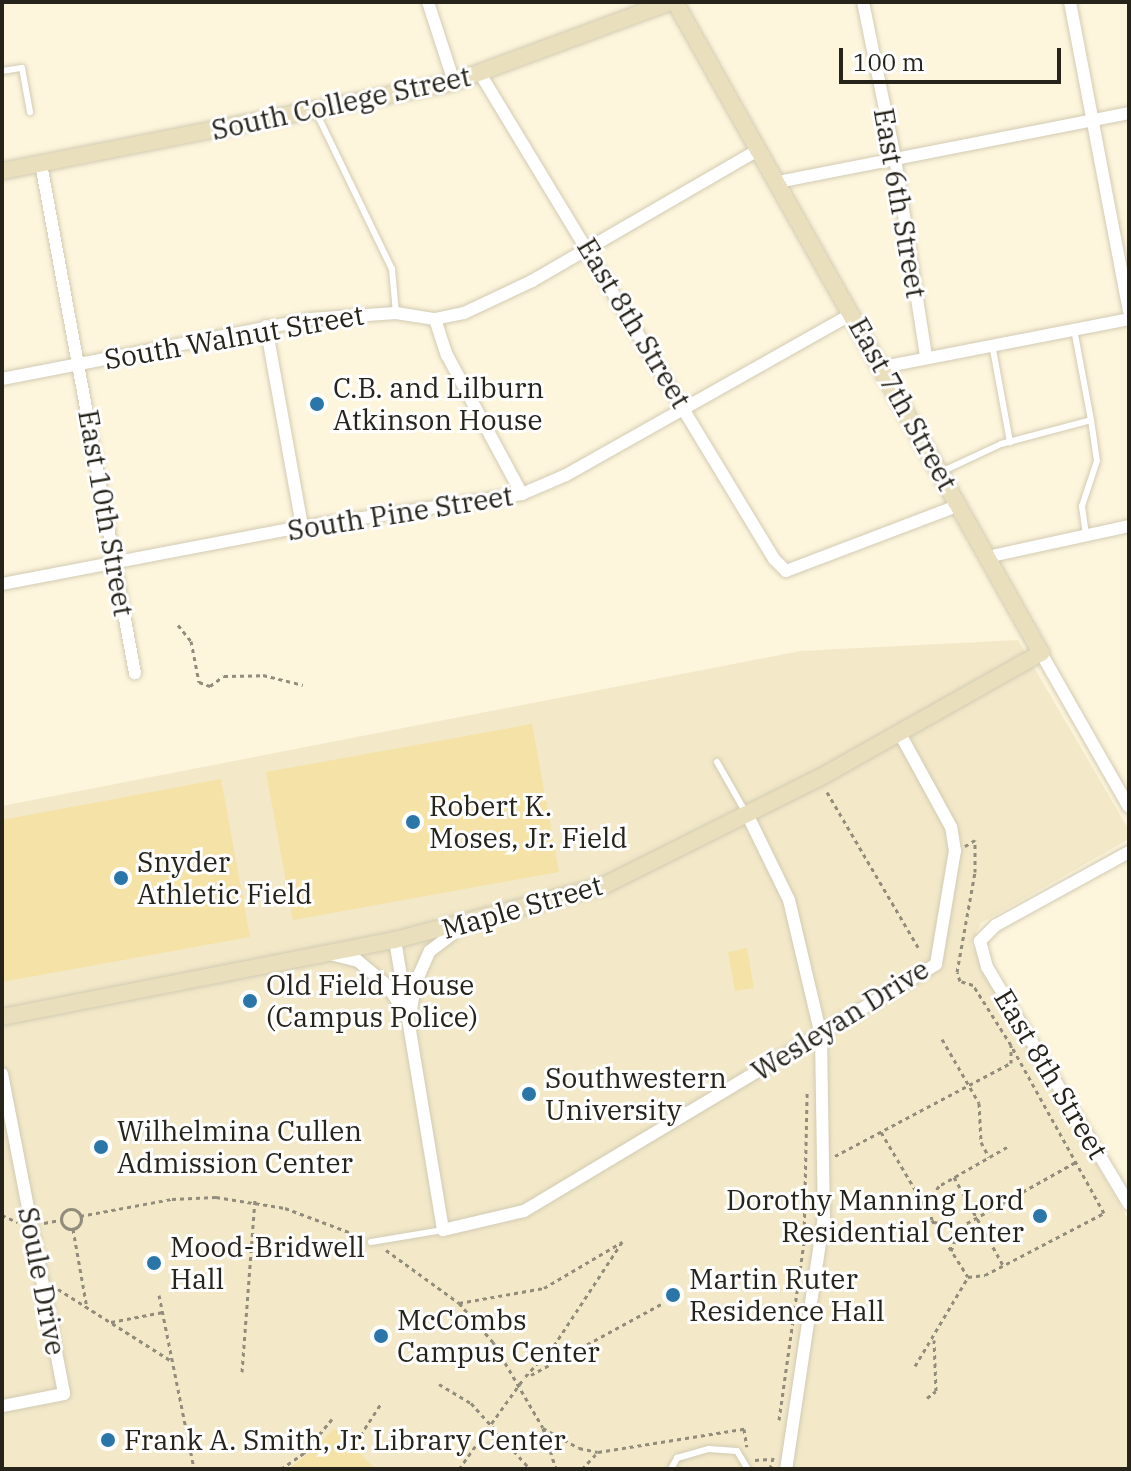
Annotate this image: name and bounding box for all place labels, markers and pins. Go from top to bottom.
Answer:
place label: C.B. and Lilburn Atkinson House [333,371,544,437]
marker: C.B. and Lilburn Atkinson House [308,395,326,413]
place label: Robert K. Moses, Jr. Field [429,789,627,855]
marker: Robert K. Moses, Jr. Field [404,813,422,831]
place label: Snyder Athletic Field [137,845,312,911]
marker: Snyder Athletic Field [112,869,130,887]
place label: Old Field House (Campus Police) [266,968,478,1034]
marker: Old Field House (Campus Police) [241,992,259,1010]
place label: Southwestern University [545,1061,727,1127]
marker: Southwestern University [520,1085,538,1103]
place label: Wilhelmina Cullen Admission Center [117,1114,362,1180]
marker: Wilhelmina Cullen Admission Center [92,1138,110,1156]
place label: Dorothy Manning Lord Residential Center [726,1183,1024,1249]
marker: Dorothy Manning Lord Residential Center [1031,1207,1049,1225]
place label: Mood-Bridwell Hall [170,1230,365,1296]
marker: Mood-Bridwell Hall [145,1254,163,1272]
place label: Martin Ruter Residence Hall [689,1262,885,1328]
marker: Martin Ruter Residence Hall [664,1286,682,1304]
place label: McCombs Campus Center [397,1303,600,1369]
marker: McCombs Campus Center [372,1327,390,1345]
place label: Frank A. Smith, Jr. Library Center [124,1423,566,1457]
marker: Frank A. Smith, Jr. Library Center [99,1431,117,1449]

